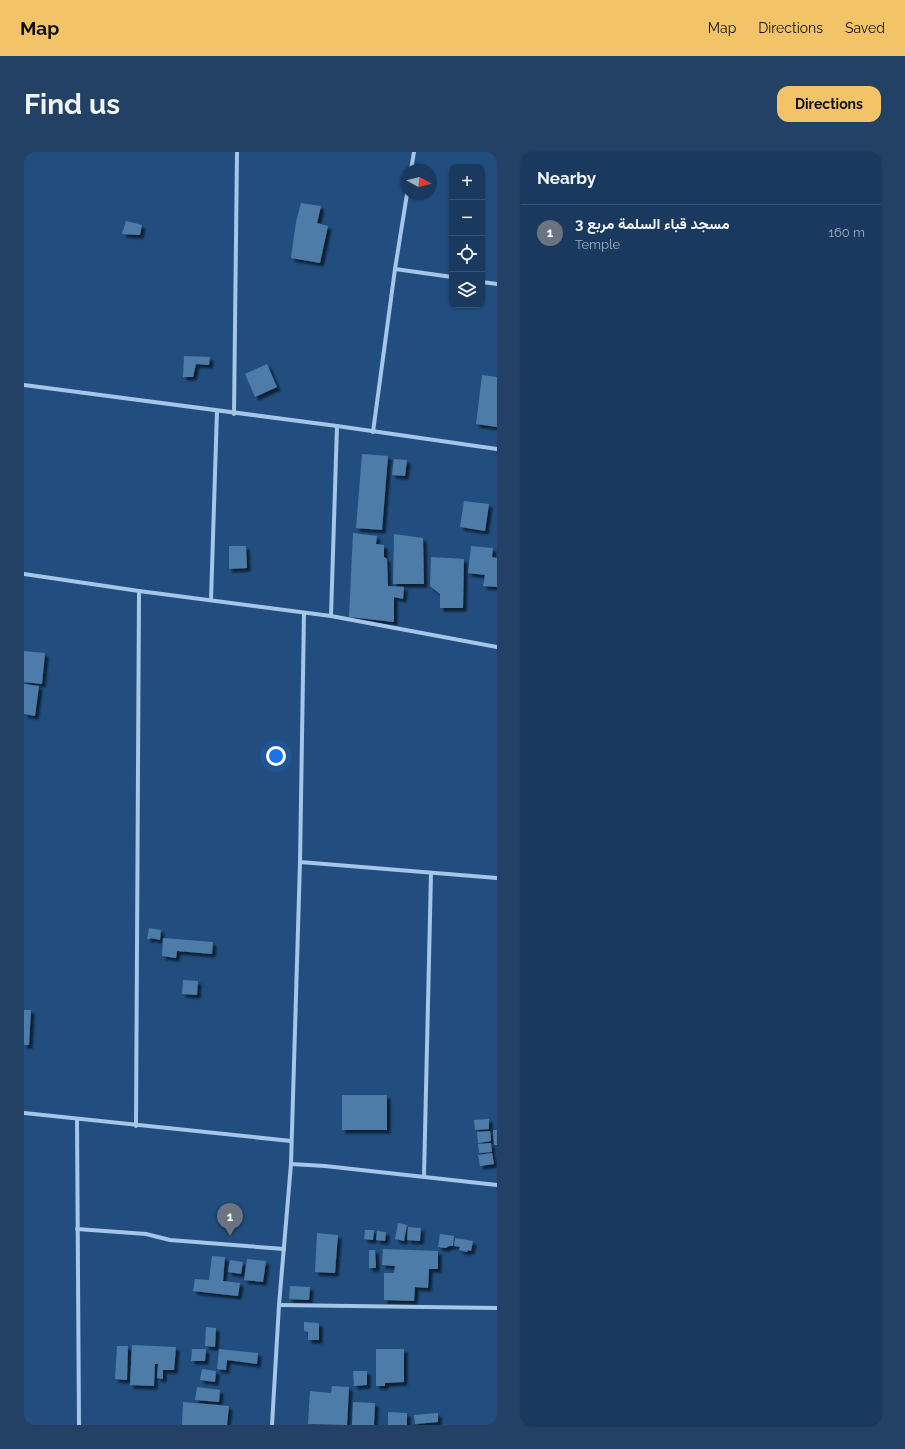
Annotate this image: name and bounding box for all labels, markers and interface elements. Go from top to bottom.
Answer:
text: Map [20,17,59,39]
text: Map [708,20,736,36]
text: Directions [758,20,823,36]
text: Saved [845,20,885,36]
button: Directions [777,86,881,122]
text: Find us [24,88,120,121]
north arrow [401,164,437,200]
map controls [449,164,485,308]
button: + [449,164,485,200]
text: Nearby [537,168,596,188]
button: − [449,200,485,236]
text: مسجد قباء السلمة مربع 3 [575,215,730,233]
text: 1 [547,225,553,240]
text: 160 m [828,225,865,240]
button: locate [449,236,485,272]
text: Temple [575,237,620,252]
button: layers [449,272,485,308]
your location [266,746,286,766]
pin: 1 [217,1203,243,1236]

